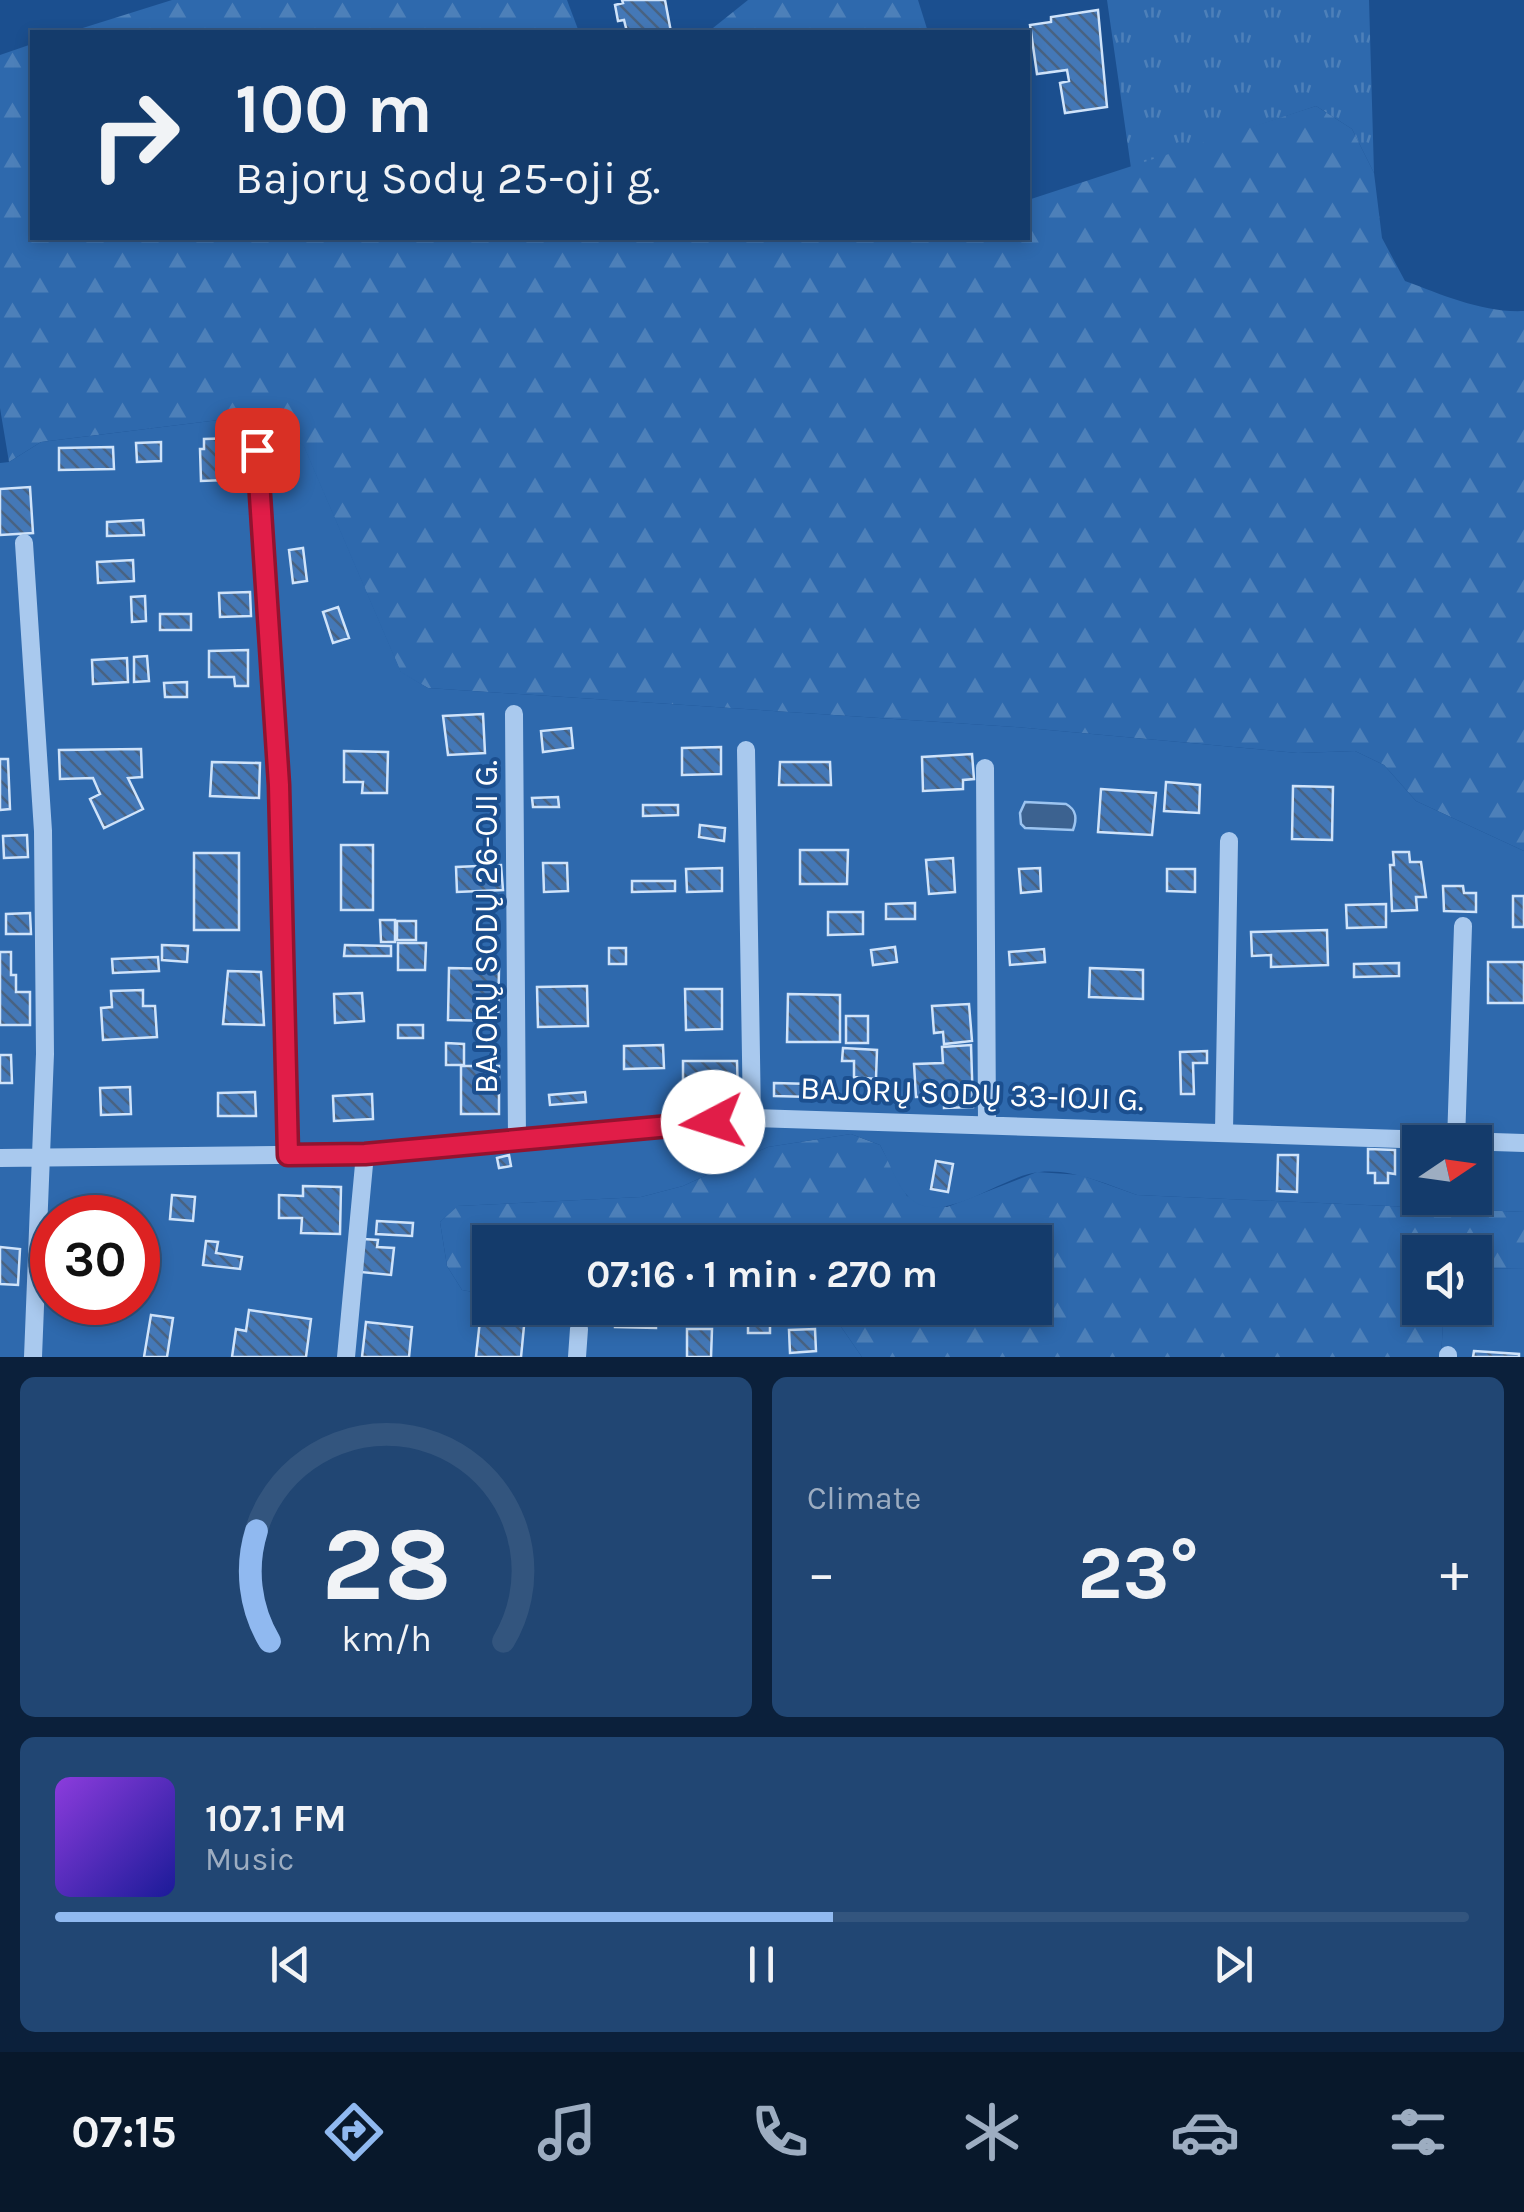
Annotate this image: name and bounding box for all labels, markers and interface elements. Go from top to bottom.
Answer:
text: 100 m [235,68,433,150]
icon: right [70,70,200,200]
text: Bajorų Sodų 25-oji g. [235,152,660,204]
pin [215,408,300,493]
icon: arrive [230,423,285,478]
street label: BAJORŲ SODŲ 26-OJI G. [468,760,505,1094]
position arrow [661,1070,765,1174]
street label: BAJORŲ SODŲ 33-IOJI G. [800,1070,1144,1118]
north arrow [1402,1125,1492,1215]
map controls [1402,1125,1492,1325]
speed limit sign: 30 [30,1195,160,1325]
button: sound [1402,1235,1492,1325]
text: 07:16 · 1 min · 270 m [586,1252,938,1297]
text: Climate [807,1480,921,1517]
text: 28 [321,1504,451,1625]
text: 23° [1077,1529,1199,1617]
text: − [807,1541,836,1605]
text: + [1440,1541,1469,1605]
text: km/h [341,1618,431,1660]
text: 107.1 FM [205,1796,347,1841]
text: Music [205,1841,294,1878]
icon: previous [263,1937,318,1992]
icon: pause [734,1937,789,1992]
icon: next [1206,1937,1261,1992]
icon: directions [319,2097,389,2167]
icon: music [532,2097,602,2167]
icon: phone [745,2097,815,2167]
icon: climate [957,2097,1027,2167]
icon: car [1170,2097,1240,2167]
icon: filters [1383,2097,1453,2167]
text: 07:15 [71,2106,177,2158]

